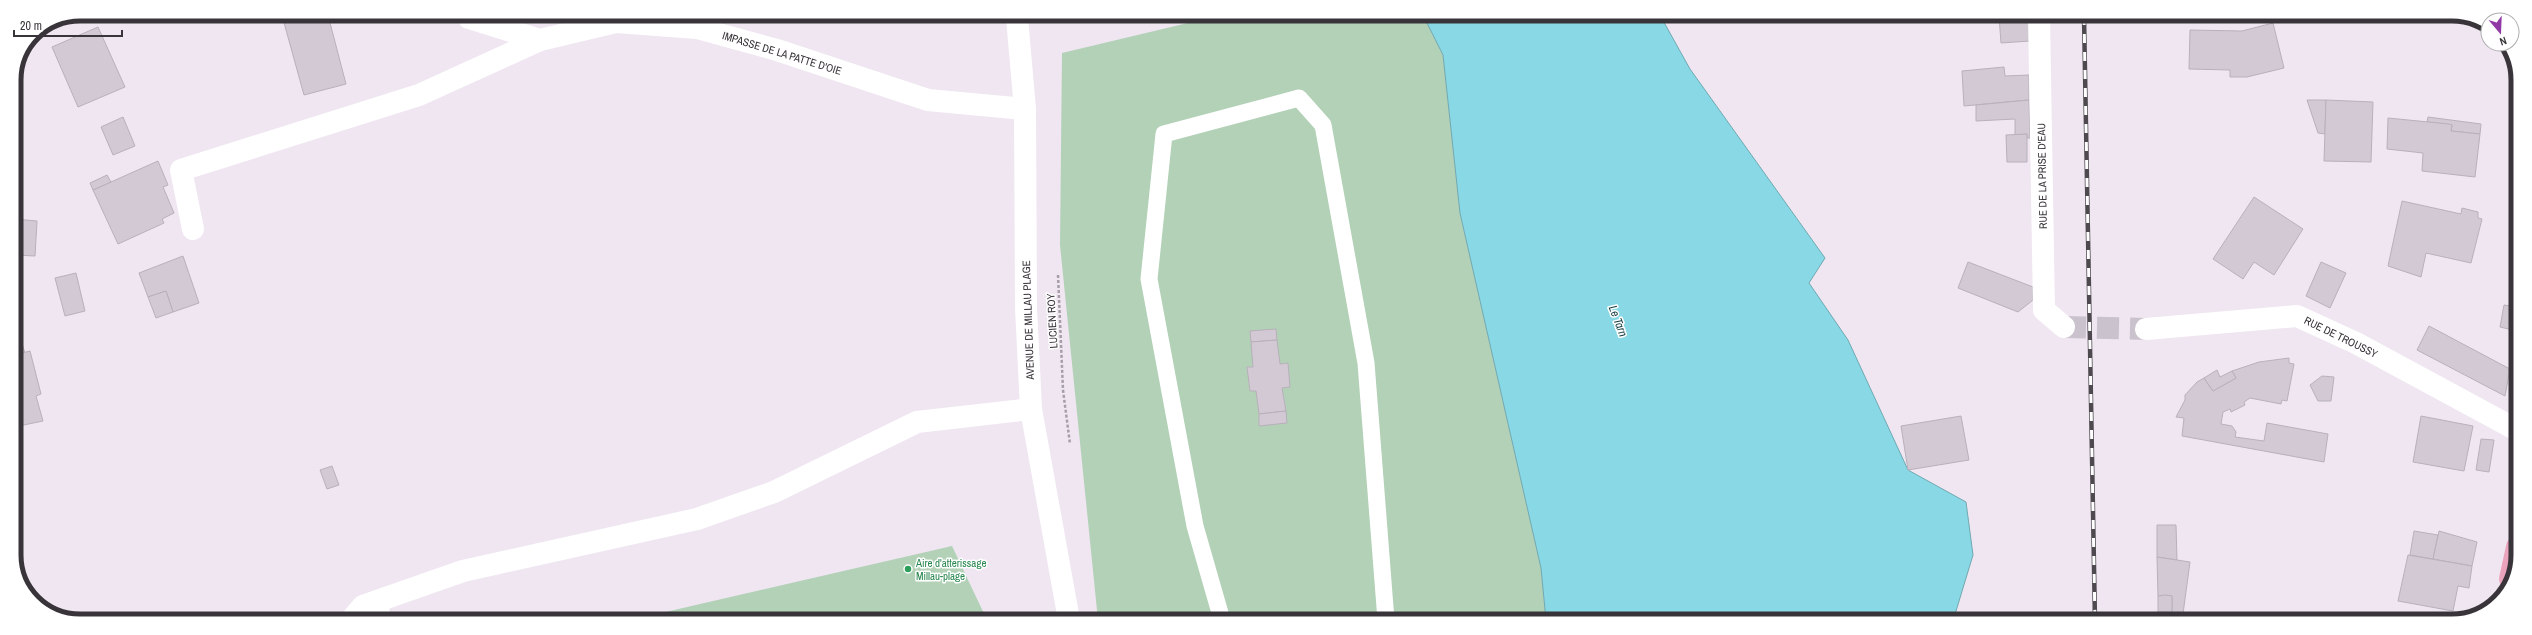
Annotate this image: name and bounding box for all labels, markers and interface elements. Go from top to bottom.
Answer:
scale bar [14,12,122,38]
north arrow [2480,12,2520,52]
text: 20 m [20,18,42,34]
street label: IMPASSE DE LA PATTE D'OIE [721,28,843,78]
text: N [2498,34,2509,49]
street label: RUE DE LA PRISE D'EAU [2034,123,2050,229]
street label: AVENUE DE MILLAU PLAGE [1019,260,1037,381]
street label: LUCIEN ROY [1044,293,1060,349]
water label: Le Tarn [1605,303,1631,339]
street label: RUE DE TROUSSY [2302,313,2380,361]
place label: Aire d'atterissage Millau-plage [915,556,986,583]
marker: Aire d'atterissage Millau-plage [903,564,913,574]

